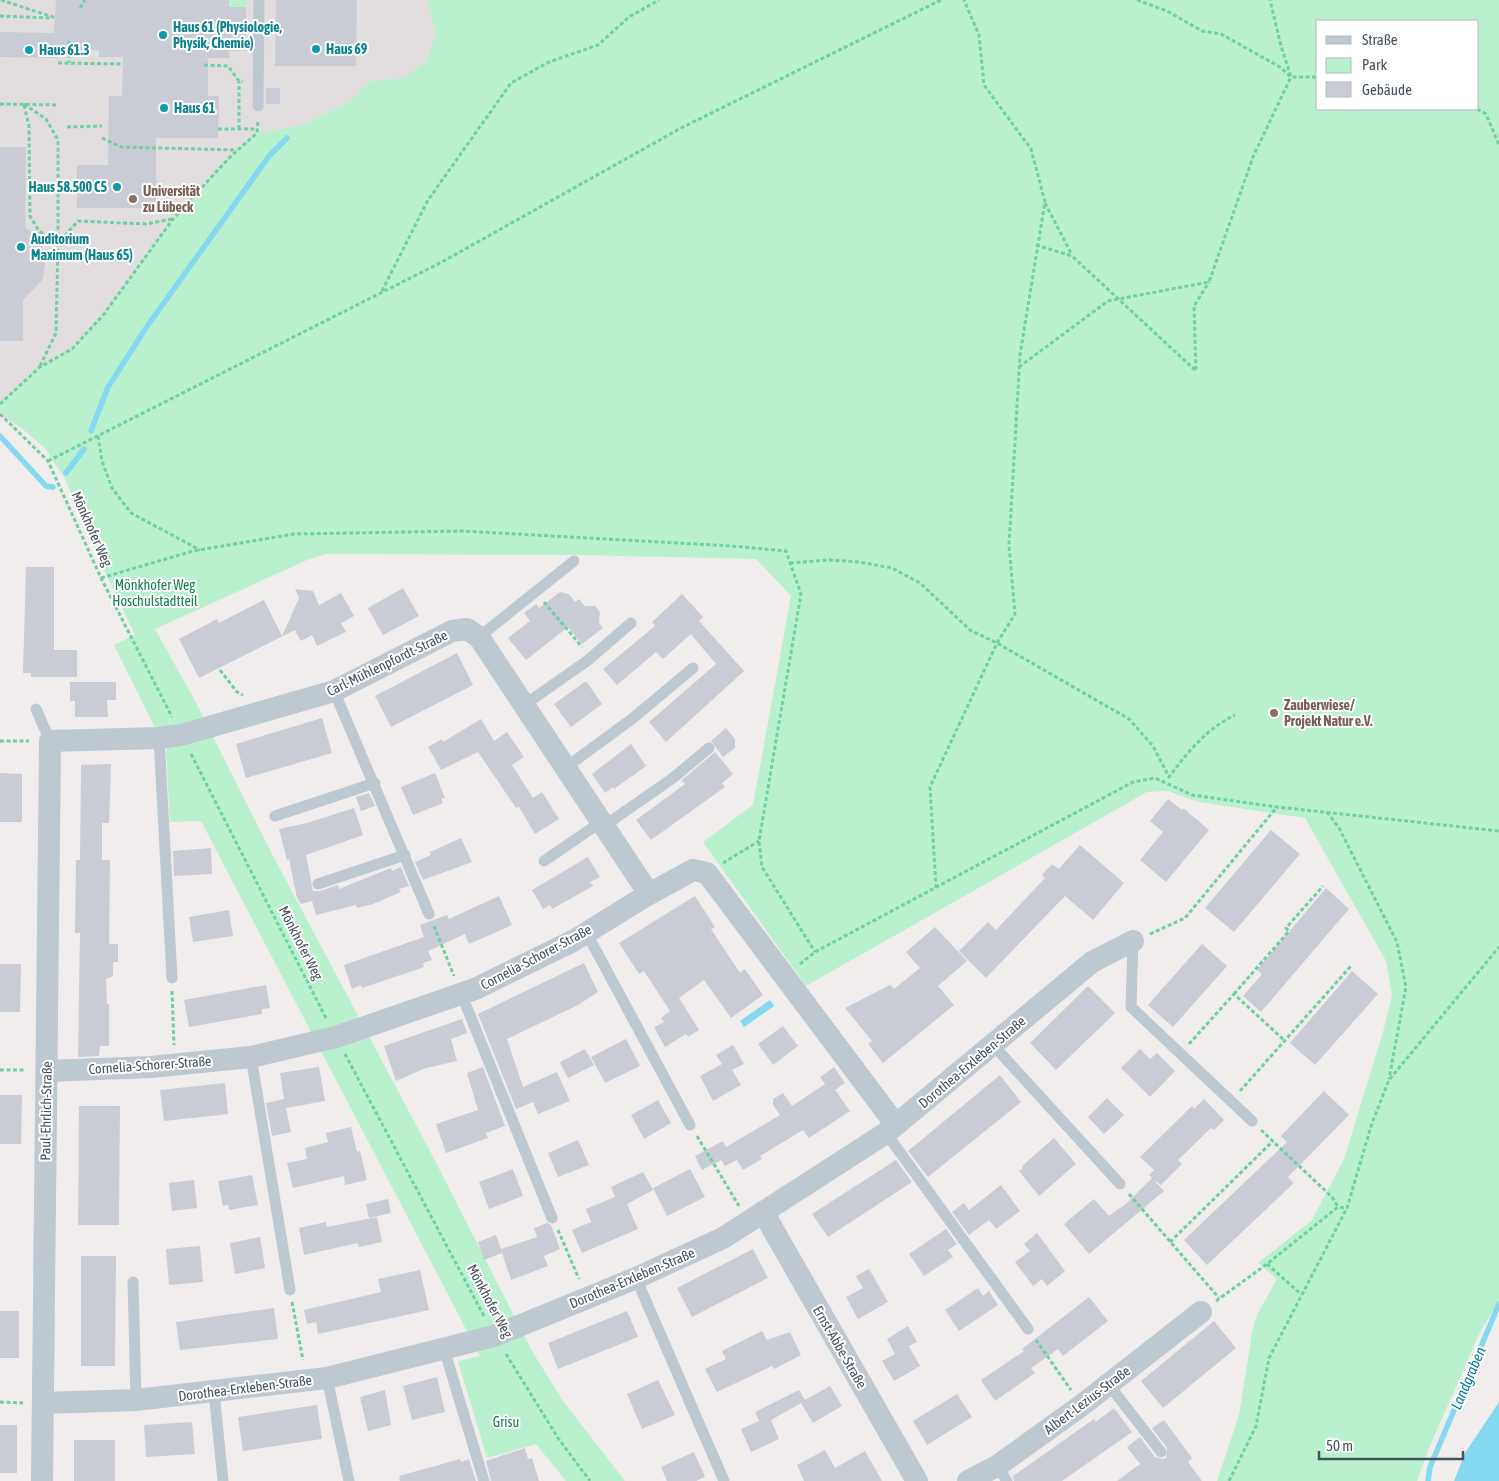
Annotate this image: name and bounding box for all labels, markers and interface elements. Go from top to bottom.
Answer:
place label: Haus 61 (Physiologie, Physik, Chemie) [173,19,283,51]
legend [1316,20,1479,110]
marker: Haus 61 (Physiologie, Physik, Chemie) [157,29,169,41]
text: Straße [1362,31,1398,48]
place label: Haus 69 [326,41,368,57]
place label: Haus 61.3 [39,42,90,58]
marker: Haus 69 [310,43,322,55]
marker: Haus 61.3 [23,44,35,56]
text: Park [1362,56,1387,73]
text: Gebäude [1362,81,1412,98]
place label: Haus 61 [174,100,216,116]
marker: Haus 61 [158,102,170,114]
place label: Haus 58.500 C5 [29,179,107,195]
marker: Haus 58.500 C5 [111,181,123,193]
place label: Universität zu Lübeck [143,183,200,215]
marker: Universität zu Lübeck [127,193,139,205]
place label: Auditorium Maximum (Haus 65) [30,231,133,263]
marker: Auditorium Maximum (Haus 65) [15,241,27,253]
street label: Mönkhofer Weg [68,489,116,569]
park label: Mönkhofer Weg Hoschulstadtteil [112,577,198,609]
street label: Carl-Mühlenpfordt-Straße [324,627,450,699]
place label: Zauberwiese/ Projekt Natur e.V. [1284,697,1373,729]
marker: Zauberwiese/ Projekt Natur e.V. [1268,707,1280,719]
street label: Mönkhofer Weg [276,903,326,983]
street label: Cornelia-Schorer-Straße [478,921,594,993]
street label: Dorothea-Erxleben-Straße [915,1013,1029,1111]
street label: Cornelia-Schorer-Straße [88,1053,212,1077]
street label: Paul-Ehrlich-Straße [37,1061,55,1161]
street label: Dorothea-Erxleben-Straße [567,1244,697,1312]
street label: Mönkhofer Weg [464,1262,516,1340]
street label: Ernst-Abbe-Straße [810,1303,870,1391]
water label: Landgraben [1447,1344,1489,1412]
street label: Albert-Lezius-Straße [1041,1362,1133,1438]
street label: Dorothea-Erxleben-Straße [177,1372,313,1404]
park label: Grisu [493,1414,519,1430]
scale bar [1319,1428,1463,1460]
text: 50 m [1326,1437,1353,1454]

